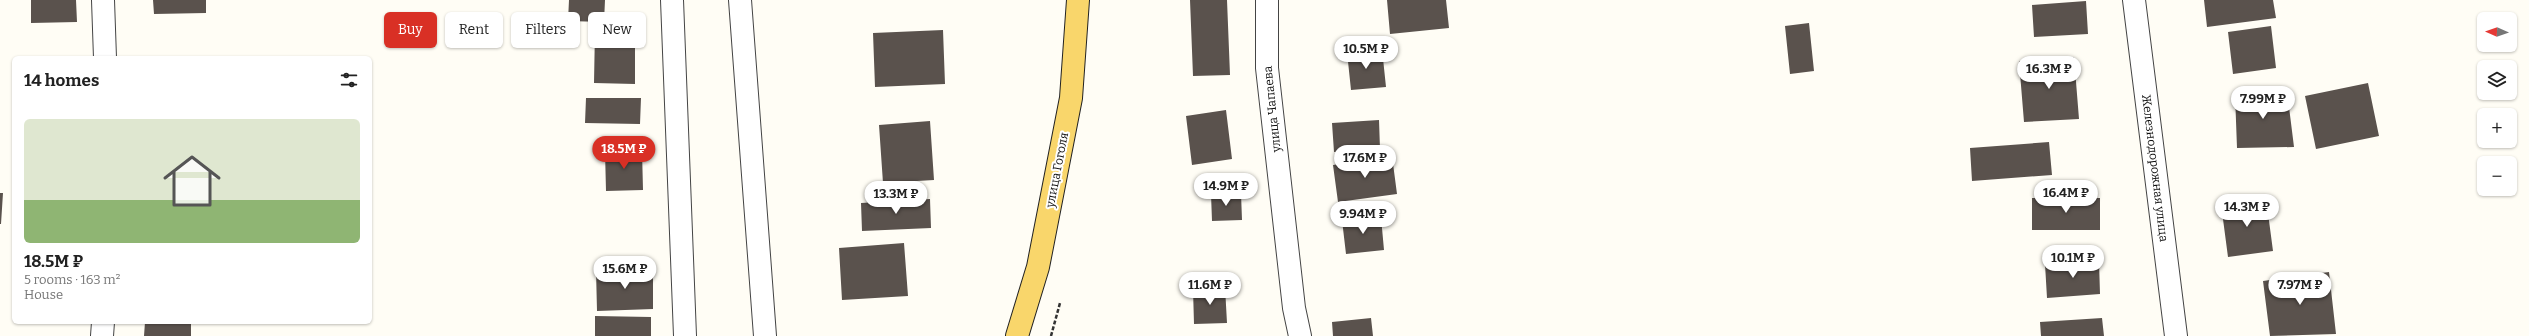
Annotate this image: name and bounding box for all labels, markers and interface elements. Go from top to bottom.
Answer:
chip: Buy [384,12,437,48]
chip: Rent [445,12,503,48]
chip: Filters [511,12,580,48]
chip: New [588,12,646,48]
north arrow [2477,12,2517,52]
map controls [2477,12,2517,196]
pin: 10.5M ₽ [1329,36,1403,70]
text: 10.5M ₽ [1343,41,1389,56]
pin: 16.3M ₽ [2012,56,2086,90]
button: layers [2477,60,2517,100]
text: 16.3M ₽ [2026,61,2072,76]
street label: улица Чапаева [1260,65,1284,154]
icon: filters [338,69,360,91]
text: 14 homes [24,70,99,91]
pin: 7.99M ₽ [2226,86,2300,120]
text: 7.99M ₽ [2240,91,2286,106]
street label: Железнодорожная улица [2139,93,2171,243]
button: + [2477,108,2517,148]
street label: улица Гоголя [1043,131,1071,210]
pin: 18.5M ₽ [587,136,661,170]
text: 18.5M ₽ [601,141,647,156]
icon: home [156,145,228,217]
pin: 17.6M ₽ [1328,145,1402,179]
text: 17.6M ₽ [1343,150,1387,165]
button: − [2477,156,2517,196]
pin: 14.9M ₽ [1189,173,1263,207]
text: 14.9M ₽ [1203,178,1249,193]
pin: 16.4M ₽ [2029,180,2103,214]
pin: 13.3M ₽ [859,181,933,215]
text: 16.4M ₽ [2043,185,2089,200]
text: 13.3M ₽ [873,186,919,201]
pin: 14.3M ₽ [2210,194,2284,228]
text: 14.3M ₽ [2224,199,2270,214]
pin: 9.94M ₽ [1326,201,1400,235]
text: 9.94M ₽ [1339,206,1387,221]
pin: 10.1M ₽ [2036,245,2110,279]
text: 10.1M ₽ [2051,250,2095,265]
text: 18.5M ₽ [24,251,83,272]
pin: 15.6M ₽ [588,256,662,290]
text: 15.6M ₽ [602,261,648,276]
text: 5 rooms · 163 m² [24,272,120,287]
pin: 11.6M ₽ [1173,272,1247,306]
pin: 7.97M ₽ [2263,272,2337,306]
text: 11.6M ₽ [1188,277,1232,292]
text: 7.97M ₽ [2277,277,2323,292]
text: House [24,287,63,302]

